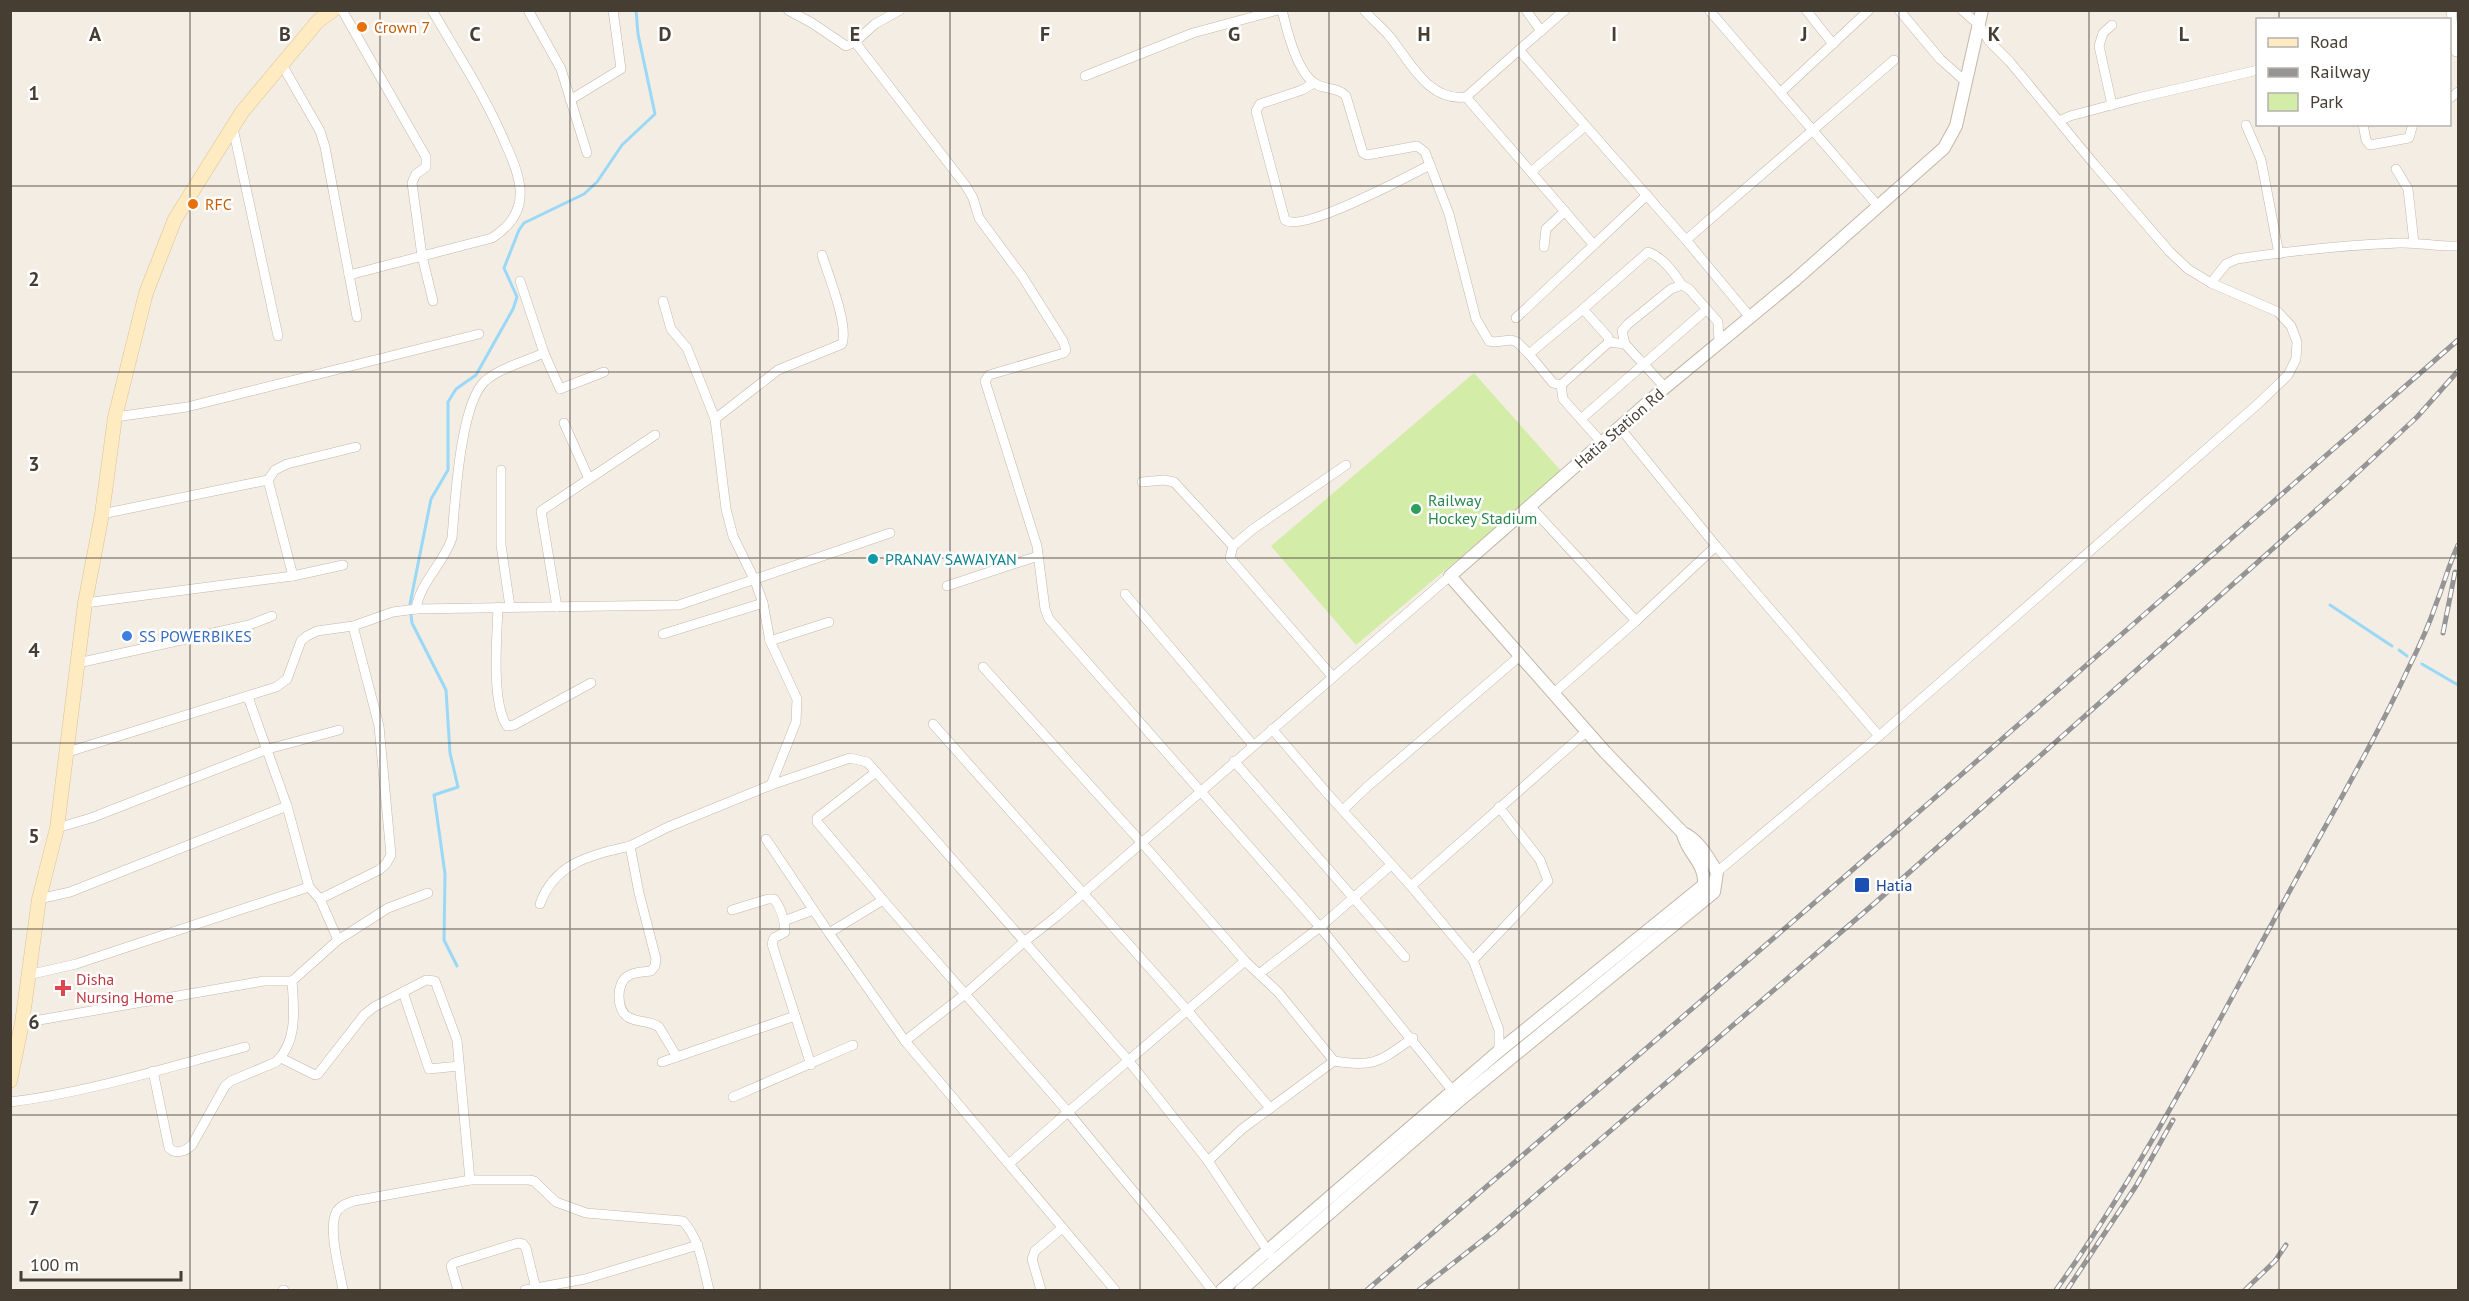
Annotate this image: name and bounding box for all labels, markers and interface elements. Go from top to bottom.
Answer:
place label: Crown 7 [374,17,430,37]
legend [2256,18,2451,126]
marker: Crown 7 [355,20,369,34]
text: A [89,21,102,47]
text: B [279,21,291,47]
text: C [469,21,481,47]
text: D [659,21,672,47]
text: E [850,21,860,47]
text: F [1040,21,1050,47]
text: G [1228,21,1240,47]
text: H [1417,21,1431,47]
text: I [1611,21,1617,47]
text: J [1800,21,1807,47]
text: K [1988,21,2001,47]
text: L [2179,21,2190,47]
text: Road [2310,30,2348,53]
text: Railway [2310,60,2371,83]
text: 1 [28,80,40,106]
text: Park [2310,90,2343,113]
place label: RFC [205,194,232,214]
marker: RFC [186,197,200,211]
text: 2 [28,266,40,292]
street label: Hatia Station Rd [1570,384,1668,472]
text: 3 [28,451,40,477]
place label: Railway Hockey Stadium [1428,490,1537,528]
marker: Railway Hockey Stadium [1409,502,1423,516]
place label: PRANAV SAWAIYAN [885,549,1017,569]
marker: PRANAV SAWAIYAN [866,552,880,566]
place label: SS POWERBIKES [139,626,252,646]
marker: SS POWERBIKES [120,629,134,643]
text: 4 [28,637,40,663]
text: 5 [28,823,40,849]
place label: Hatia [1876,875,1912,895]
marker: Hatia [1853,876,1871,894]
place label: Disha Nursing Home [76,969,174,1007]
marker: Disha Nursing Home [54,979,72,997]
text: 6 [28,1009,40,1035]
text: 7 [28,1195,40,1221]
scale bar [21,1244,182,1282]
text: 100 m [30,1253,79,1276]

